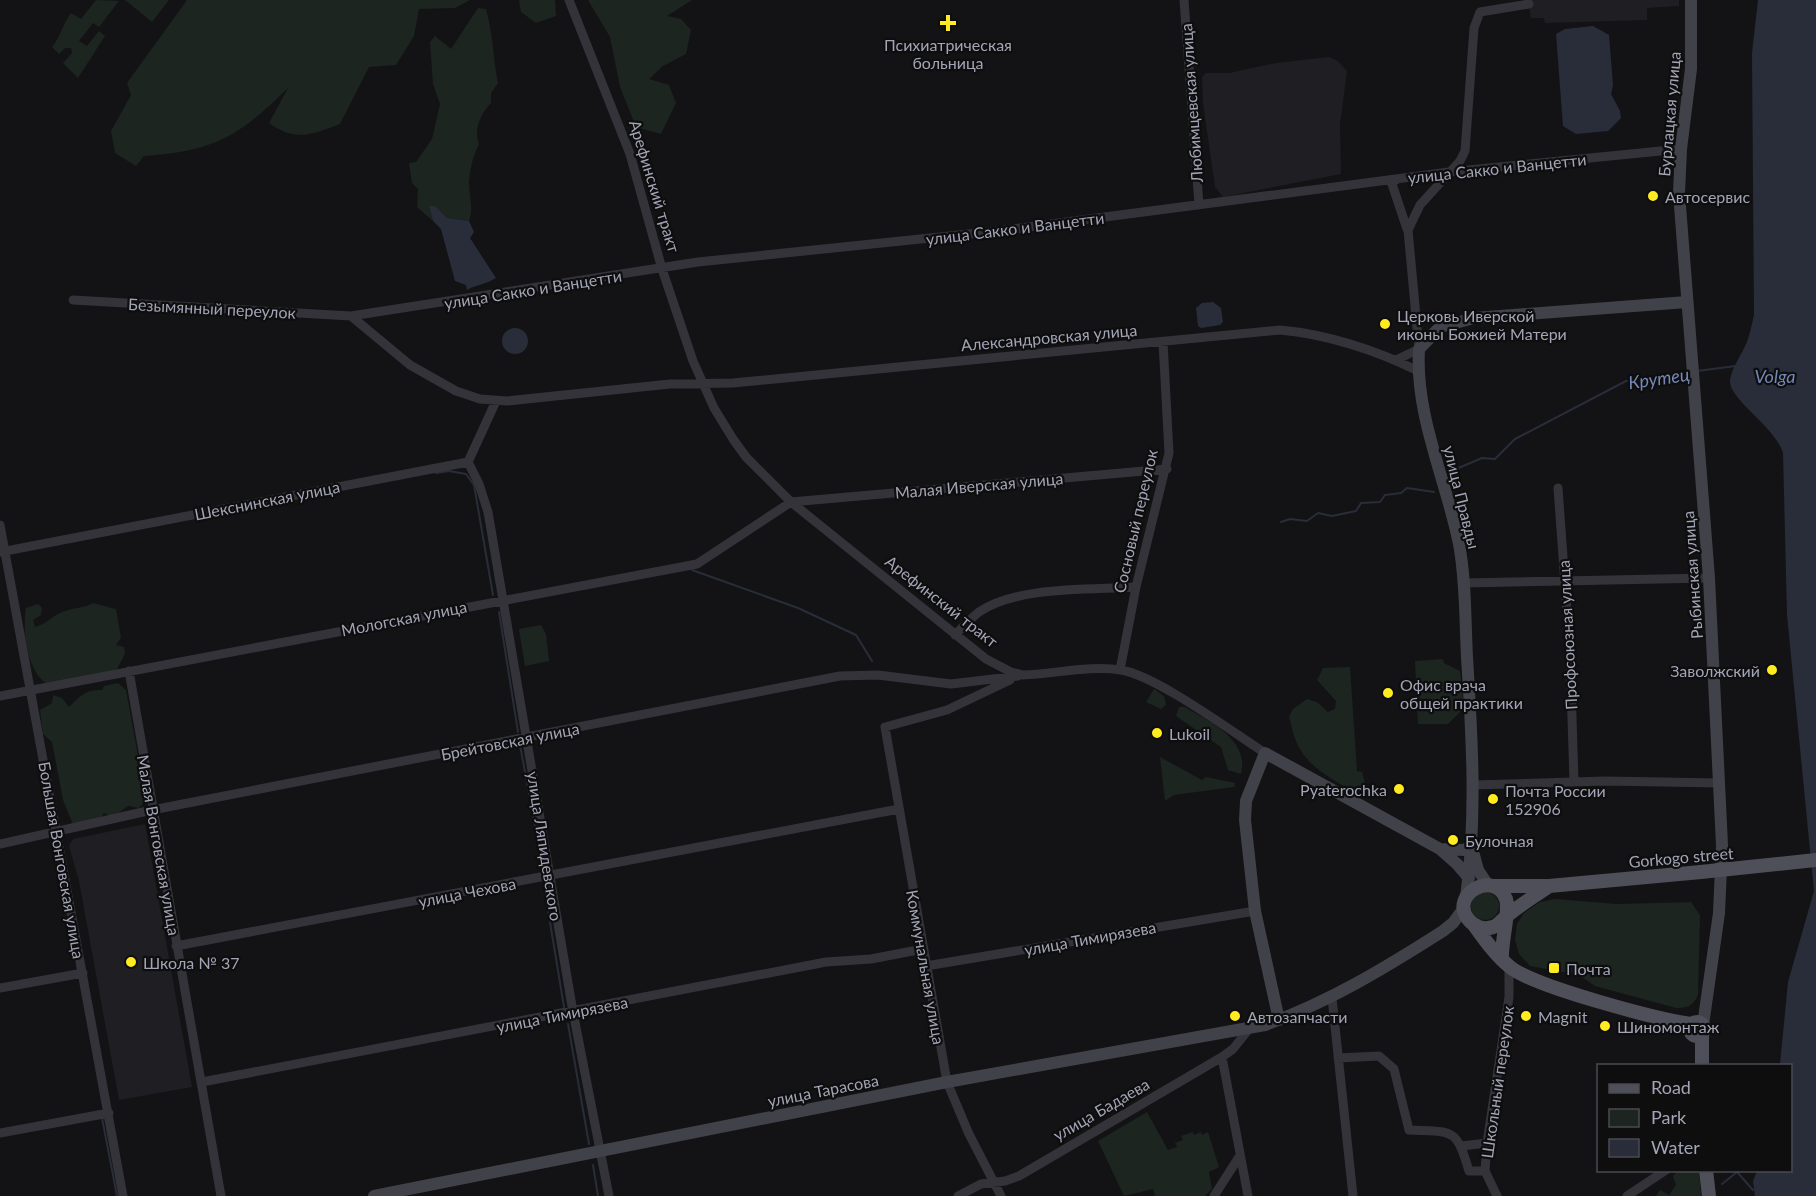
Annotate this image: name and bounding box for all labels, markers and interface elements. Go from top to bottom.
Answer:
marker: Психиатрическая больница [939,14,957,32]
street label: Любимцевская улица [1176,23,1206,184]
place label: Психиатрическая больница [884,35,1012,72]
street label: Бурлацкая улица [1654,51,1684,177]
street label: Арефинский тракт [626,117,684,255]
street label: улица Сакко и Ванцетти [1407,149,1587,187]
place label: Автосервис [1665,187,1750,206]
marker: Автосервис [1646,189,1660,203]
street label: улица Сакко и Ванцетти [925,208,1105,248]
street label: улица Сакко и Ванцетти [443,266,623,312]
street label: Безымянный переулок [128,294,297,322]
place label: Церковь Иверской иконы Божией Матери [1397,306,1567,343]
marker: Церковь Иверской иконы Божией Матери [1378,317,1392,331]
street label: Александровская улица [960,320,1138,354]
water label: Крутец [1627,363,1691,393]
water label: Volga [1754,365,1796,387]
street label: улица Правды [1440,443,1484,551]
street label: Сосновый переулок [1109,447,1161,595]
street label: Малая Иверская улица [894,468,1064,502]
street label: Шекснинская улица [193,477,341,523]
street label: Рыбинская улица [1678,510,1706,640]
street label: Арефинский тракт [882,551,1002,651]
street label: Профсоюзная улица [1554,560,1580,710]
street label: Мологская улица [340,596,468,640]
place label: Заволжский [1670,661,1760,680]
marker: Заволжский [1765,663,1779,677]
place label: Офис врача общей практики [1400,675,1523,712]
marker: Офис врача общей практики [1381,686,1395,700]
street label: Брейтовская улица [439,718,581,764]
place label: Lukoil [1169,724,1210,743]
marker: Lukoil [1150,726,1164,740]
street label: Малая Вонговская улица [134,753,184,937]
street label: Большая Вонговская улица [35,760,89,960]
street label: улица Ляпидевского [524,770,566,922]
place label: Pyaterochka [1300,780,1387,799]
place label: Почта России 152906 [1505,781,1606,818]
marker: Pyaterochka [1392,782,1406,796]
marker: Почта России 152906 [1486,792,1500,806]
place label: Булочная [1465,831,1534,850]
marker: Булочная [1446,833,1460,847]
street label: Gorkogo street [1628,843,1735,871]
street label: улица Чехова [417,873,517,911]
street label: Коммунальная улица [903,888,949,1046]
street label: улица Тимирязева [1023,917,1157,959]
place label: Школа № 37 [143,953,239,972]
marker: Школа № 37 [124,955,138,969]
place label: Почта [1566,959,1611,978]
marker: Почта [1547,961,1561,975]
street label: улица Тимирязева [495,992,629,1036]
street label: Школьный переулок [1477,1004,1517,1159]
place label: Автозапчасти [1247,1007,1348,1026]
place label: Magnit [1538,1007,1588,1026]
marker: Автозапчасти [1228,1009,1242,1023]
marker: Magnit [1519,1009,1533,1023]
place label: Шиномонтаж [1617,1017,1720,1036]
marker: Шиномонтаж [1598,1019,1612,1033]
legend [1597,1064,1792,1172]
street label: улица Тарасова [766,1070,880,1110]
street label: улица Бадаева [1050,1074,1152,1144]
text: Road [1651,1076,1691,1098]
text: Park [1651,1106,1687,1128]
text: Water [1651,1136,1700,1158]

